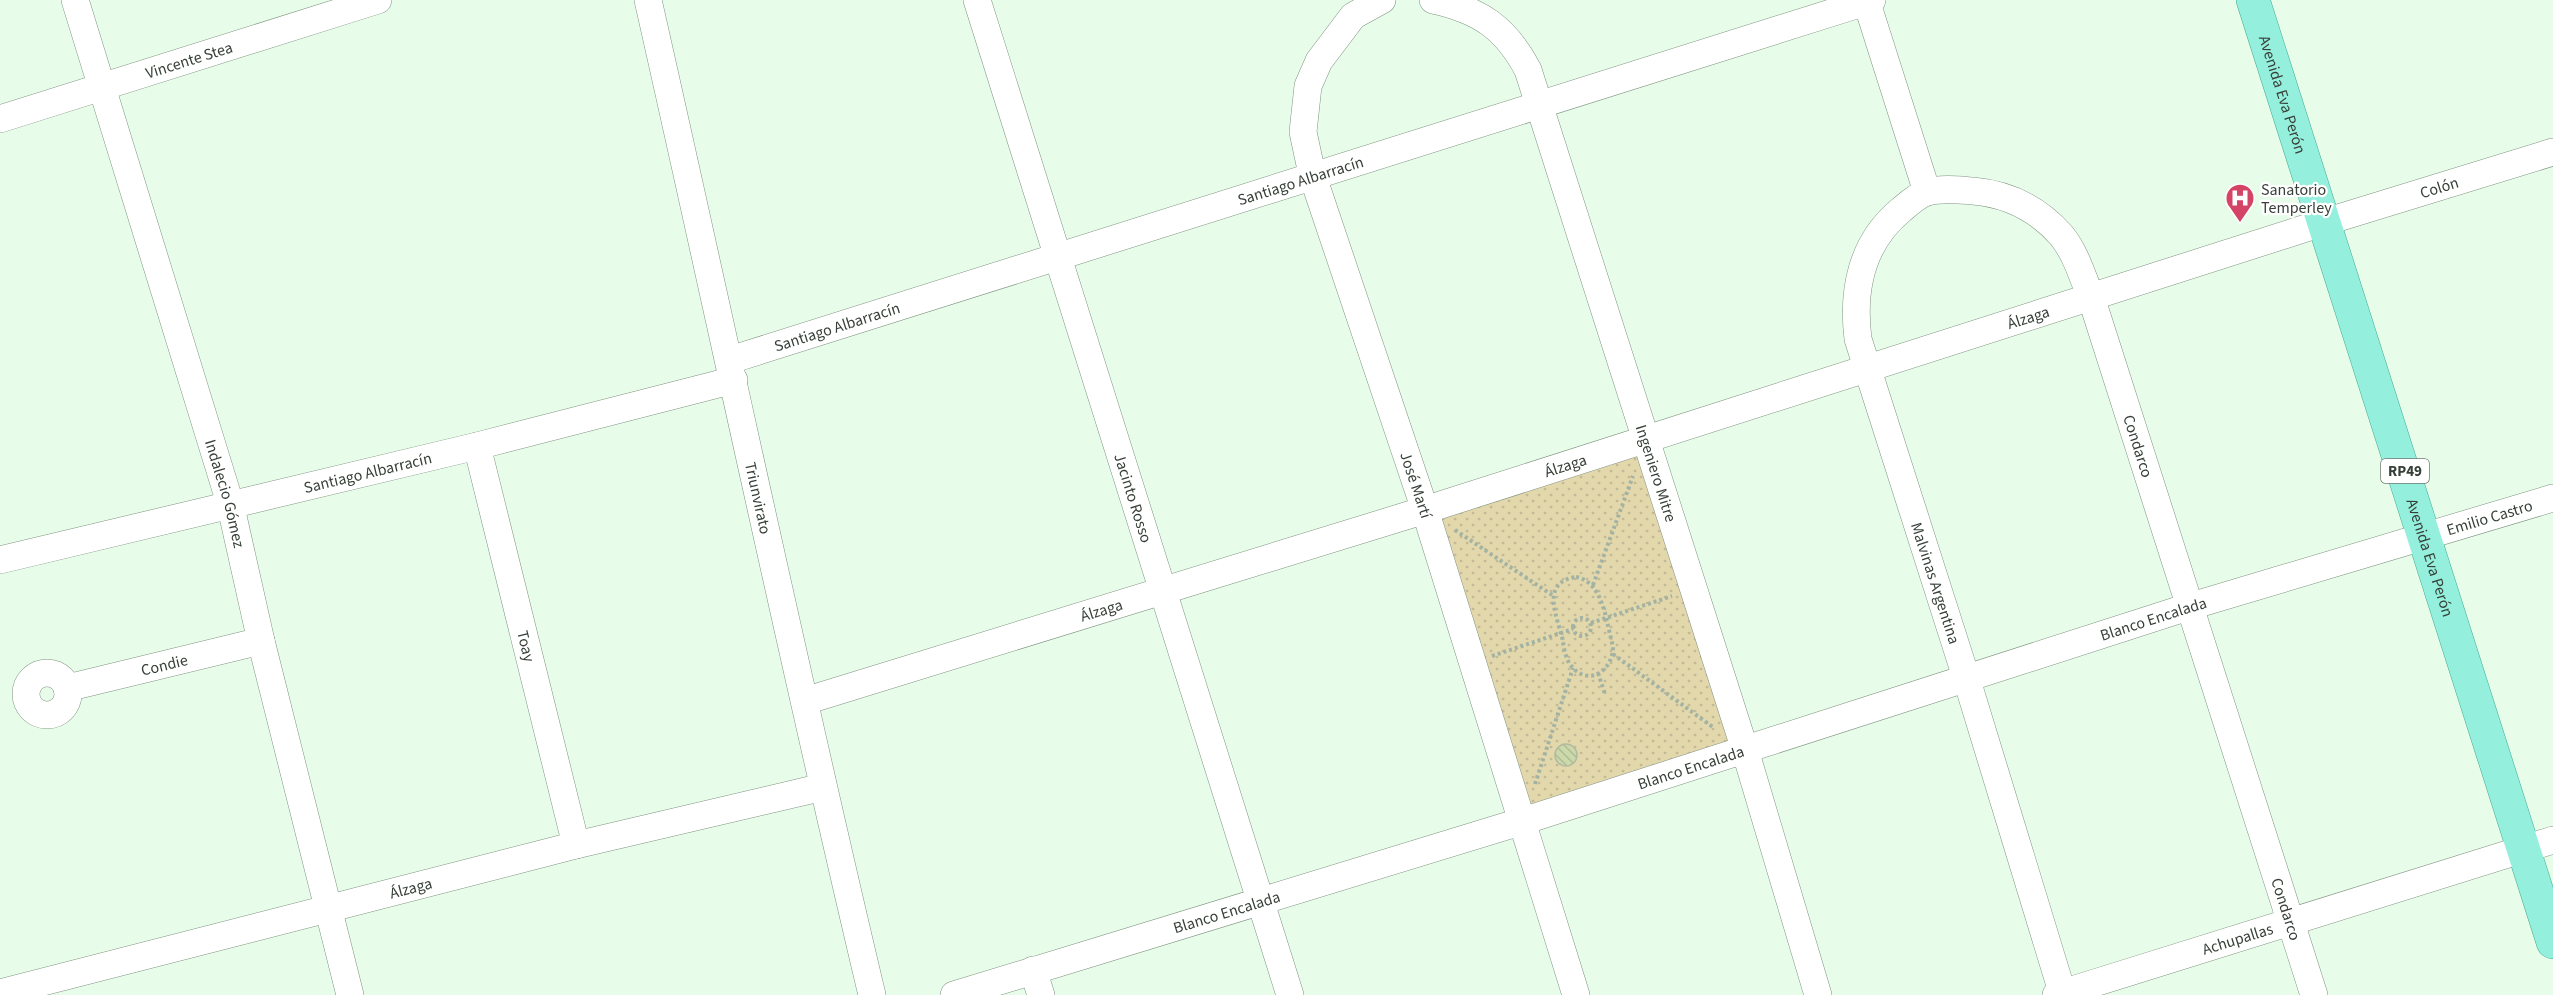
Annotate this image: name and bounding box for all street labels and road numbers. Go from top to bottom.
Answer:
street label: Avenida Eva Perón [2253,33,2311,157]
street label: Vincente Stea [143,36,235,85]
street label: Santiago Albarracín [1235,151,1366,211]
street label: Colón [2417,172,2461,204]
street label: Santiago Albarracín [771,297,903,357]
street label: Álzaga [2004,301,2052,335]
street label: Condarco [2117,412,2158,480]
street label: Ingeniero Mitre [1630,422,1682,525]
street label: Indalecio Gómez [199,437,250,550]
street label: Santiago Albarracín [302,447,434,499]
street label: José Martí [1394,449,1437,522]
street label: Álzaga [1542,449,1589,483]
street label: Jacinto Rosso [1108,451,1157,546]
road number: RP49 [2381,459,2429,483]
street label: Triunvirato [739,460,776,536]
street label: Emilio Castro [2444,495,2535,541]
street label: Avenida Eva Perón [2400,496,2459,620]
street label: Malvinas Argentina [1905,520,1965,647]
street label: Blanco Encalada [2097,592,2209,647]
street label: Álzaga [1078,594,1125,628]
street label: Toay [511,628,540,665]
street label: Condie [139,649,190,682]
street label: Blanco Encalada [1635,741,1747,795]
street label: Álzaga [387,872,435,904]
street label: Condarco [2265,875,2306,943]
street label: Blanco Encalada [1171,886,1283,939]
street label: Achupallas [2199,918,2276,961]

